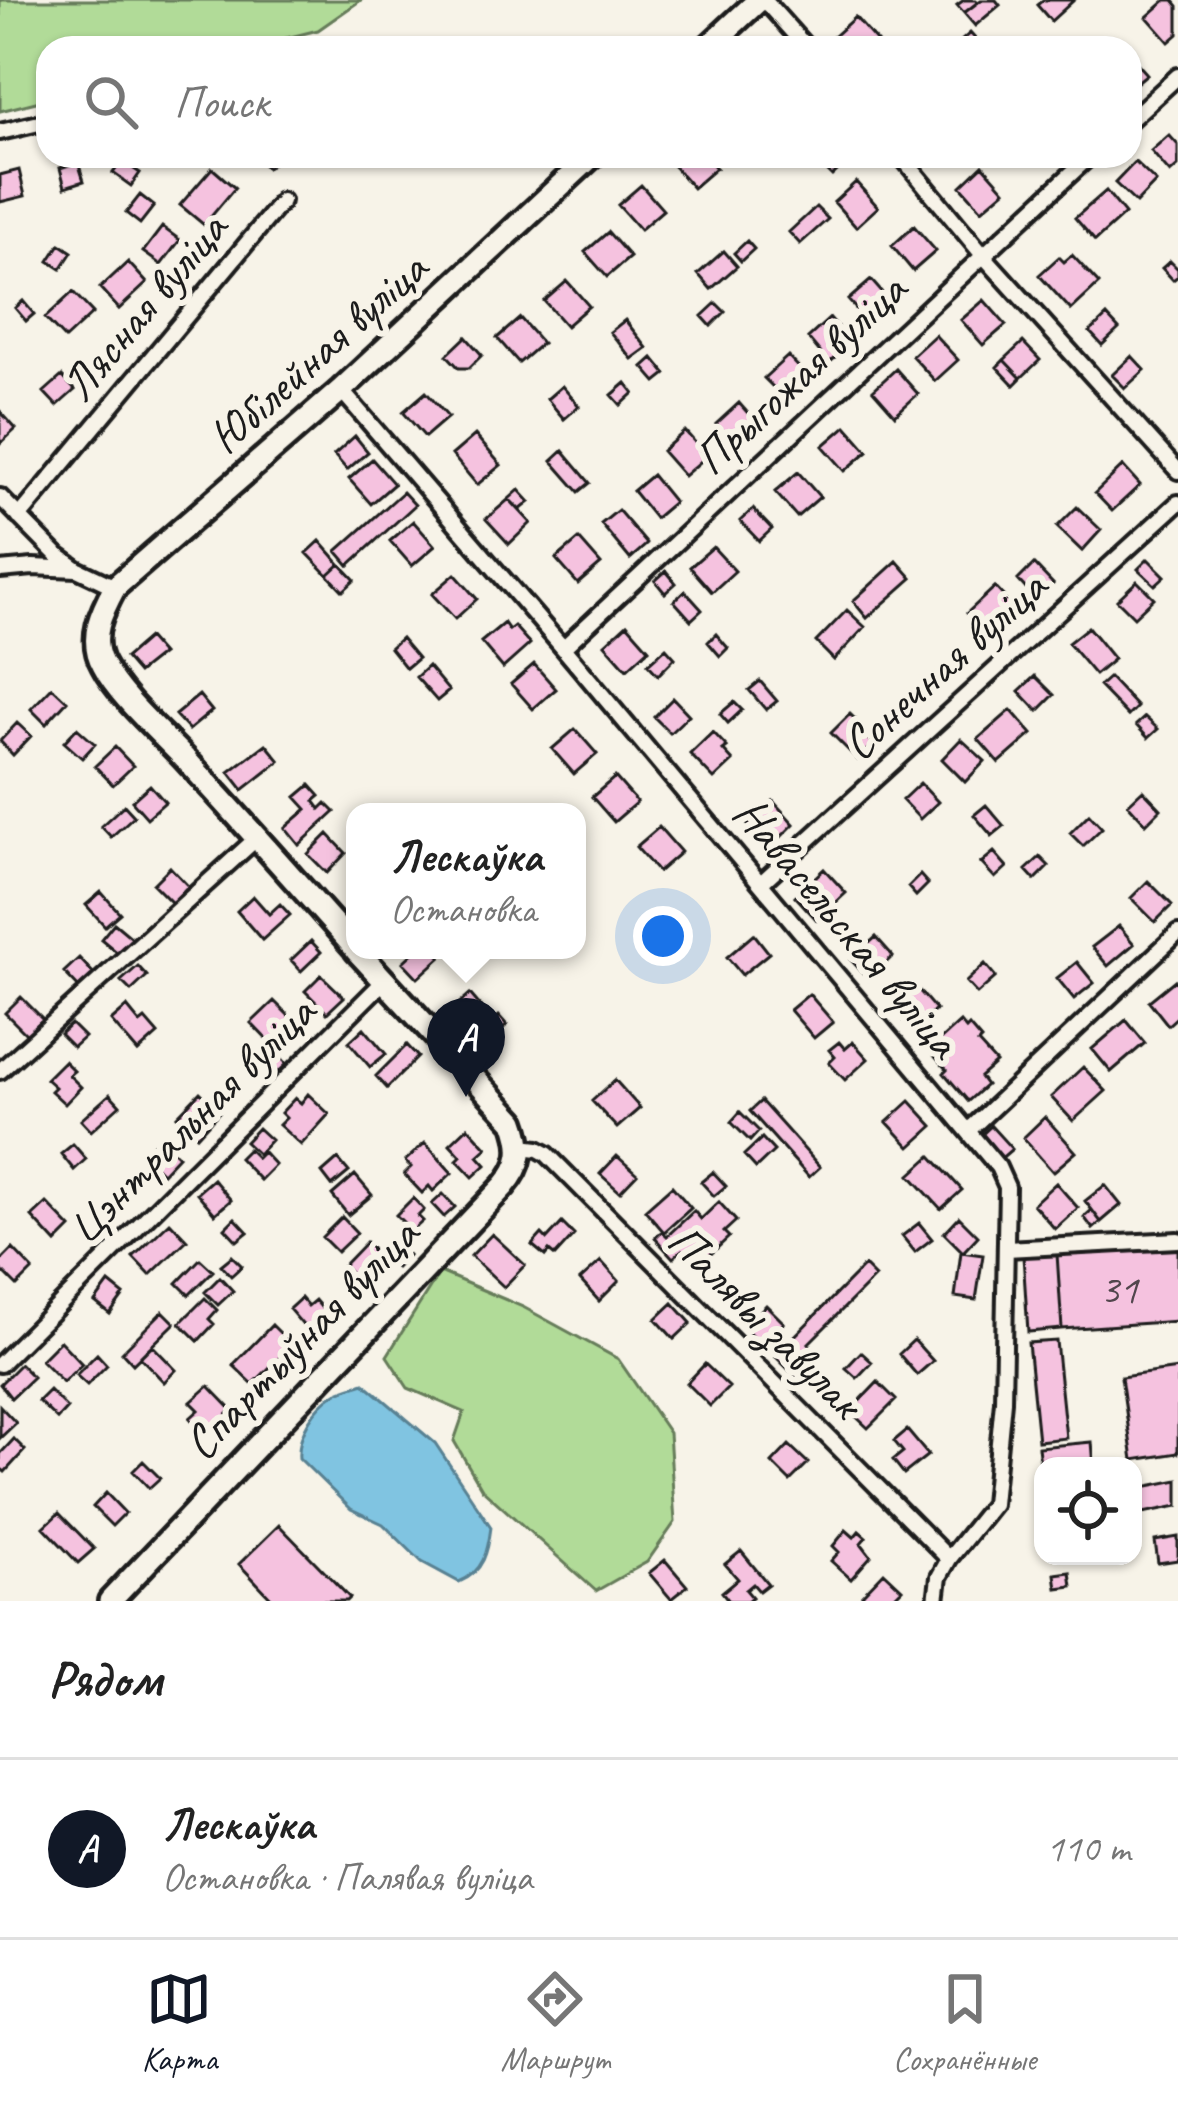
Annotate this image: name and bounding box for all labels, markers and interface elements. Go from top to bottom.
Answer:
search box [36,36,1142,168]
icon: search [78,69,144,135]
text: Поиск [174,74,269,131]
street label: Лясная вуліца [48,198,242,413]
street label: Юбілейная вуліца [196,237,442,467]
street label: Прыгожая вуліца [681,258,921,487]
street label: Сонечная вуліца [829,555,1061,773]
street label: Навасельская вуліца [721,784,976,1072]
popup [346,803,586,959]
text: Лескаўка [390,828,542,885]
text: Остановка [390,885,536,934]
your location [633,906,693,966]
street label: Цэнтральная вуліца [54,981,330,1257]
pin: A [427,998,505,1097]
street label: Спартыўная вуліца [170,1203,433,1472]
street label: Палявы завулак [655,1211,878,1434]
house number: 31 [1100,1263,1140,1316]
map controls [1034,1457,1142,1565]
button: locate [1034,1457,1142,1565]
text: Рядом [48,1647,162,1711]
text: Лескаўка [162,1796,314,1853]
text: A [77,1824,97,1873]
text: 110 m [1046,1824,1130,1873]
text: Остановка · Палявая вуліца [162,1853,532,1902]
tab: Карта [142,1966,217,2080]
tab: Маршрут [501,1966,610,2080]
tab: Сохранённые [893,1966,1036,2080]

